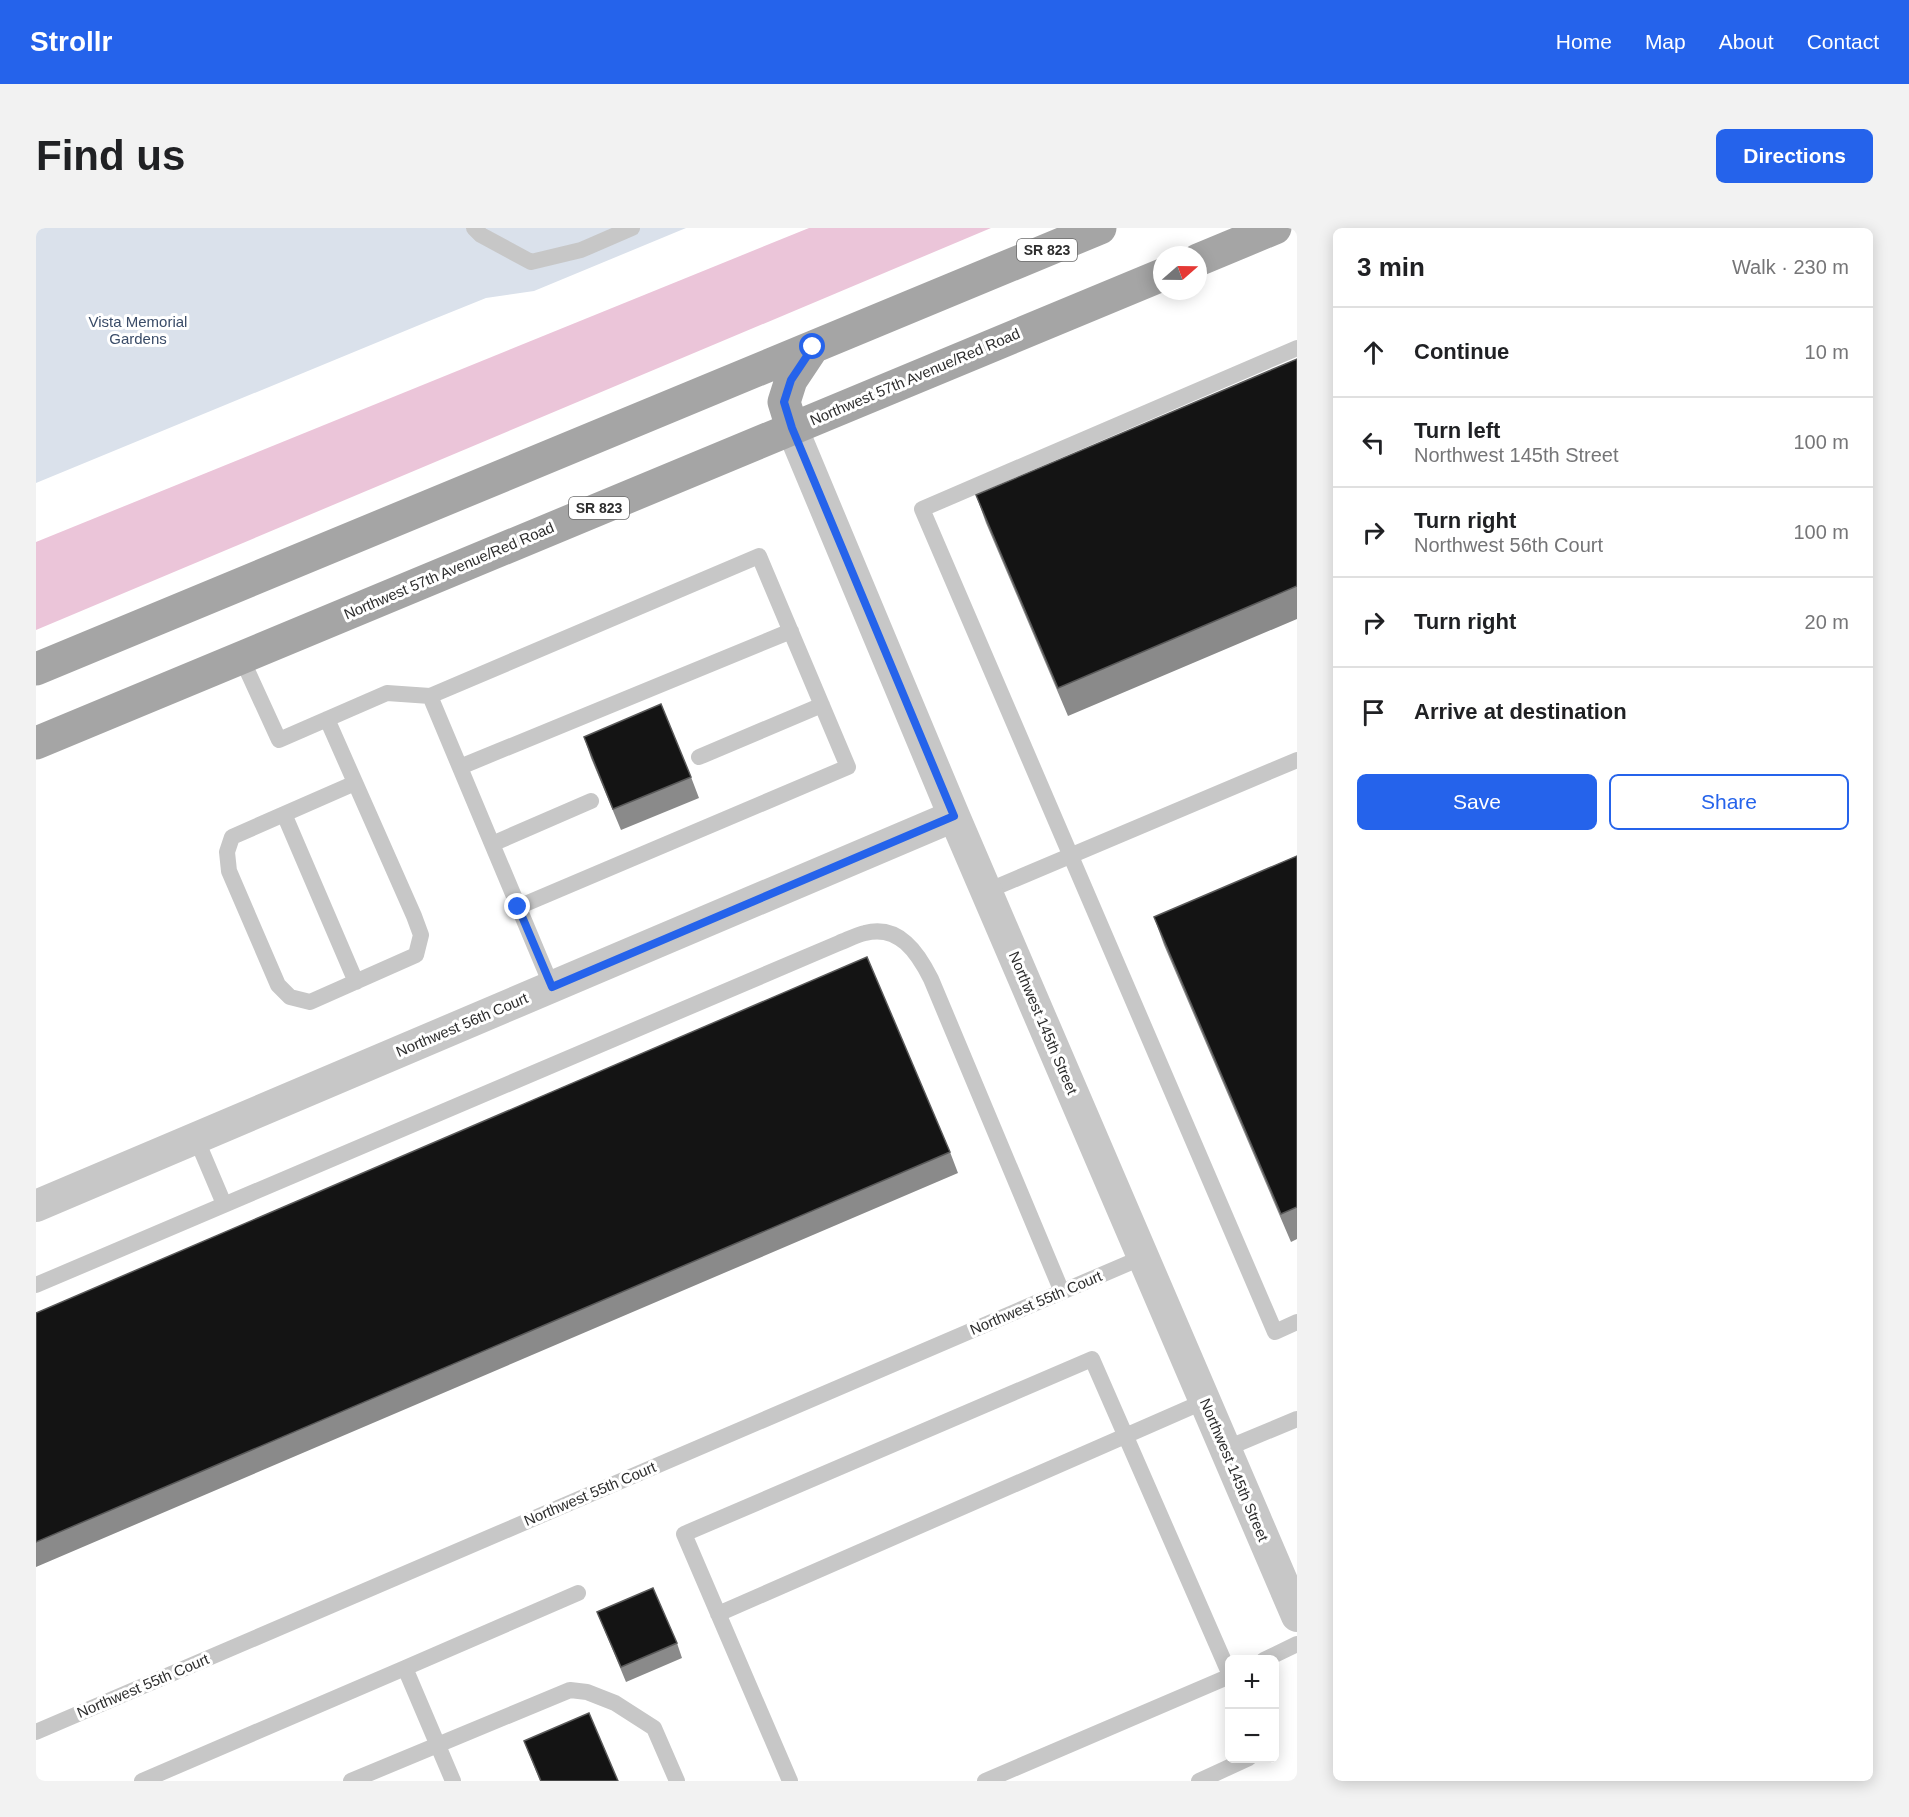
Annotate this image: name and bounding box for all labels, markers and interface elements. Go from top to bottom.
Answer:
text: Strollr [30,26,112,57]
text: Home [1556,30,1612,53]
text: Map [1645,30,1686,53]
text: About [1719,30,1774,53]
text: Contact [1807,30,1879,53]
button: Directions [1716,129,1873,183]
text: Find us [36,132,185,179]
road number: SR 823 [1017,239,1077,261]
north arrow [1153,246,1207,300]
text: 3 min [1357,252,1425,282]
text: Walk · 230 m [1732,256,1849,278]
park label: Vista Memorial Gardens [89,313,187,347]
street label: Northwest 57th Avenue/Red Road [807,324,1022,429]
route start [799,333,825,359]
icon: ahead [1357,336,1390,369]
text: Continue [1414,339,1509,364]
text: 10 m [1805,341,1849,363]
text: Turn left [1414,418,1500,443]
icon: left [1357,426,1390,459]
text: 100 m [1793,431,1849,453]
text: Northwest 145th Street [1414,444,1619,466]
road number: SR 823 [569,497,629,519]
text: Turn right [1414,508,1516,533]
icon: right [1357,516,1390,549]
street label: Northwest 57th Avenue/Red Road [341,518,556,623]
text: 100 m [1793,521,1849,543]
text: Northwest 56th Court [1414,534,1603,556]
icon: right [1357,606,1390,639]
text: Turn right [1414,609,1516,634]
text: 20 m [1805,611,1849,633]
icon: arrive [1357,696,1390,729]
text: Arrive at destination [1414,699,1627,724]
button: Save [1357,774,1597,830]
button: Share [1609,774,1849,830]
route end [504,893,530,919]
street label: Northwest 145th Street [1006,949,1082,1097]
street label: Northwest 56th Court [393,989,531,1060]
street label: Northwest 55th Court [967,1267,1105,1338]
street label: Northwest 145th Street [1197,1396,1273,1544]
street label: Northwest 55th Court [521,1458,659,1529]
street label: Northwest 55th Court [74,1650,212,1721]
map controls [1225,1655,1279,1763]
button: + [1225,1655,1279,1709]
button: − [1225,1709,1279,1763]

